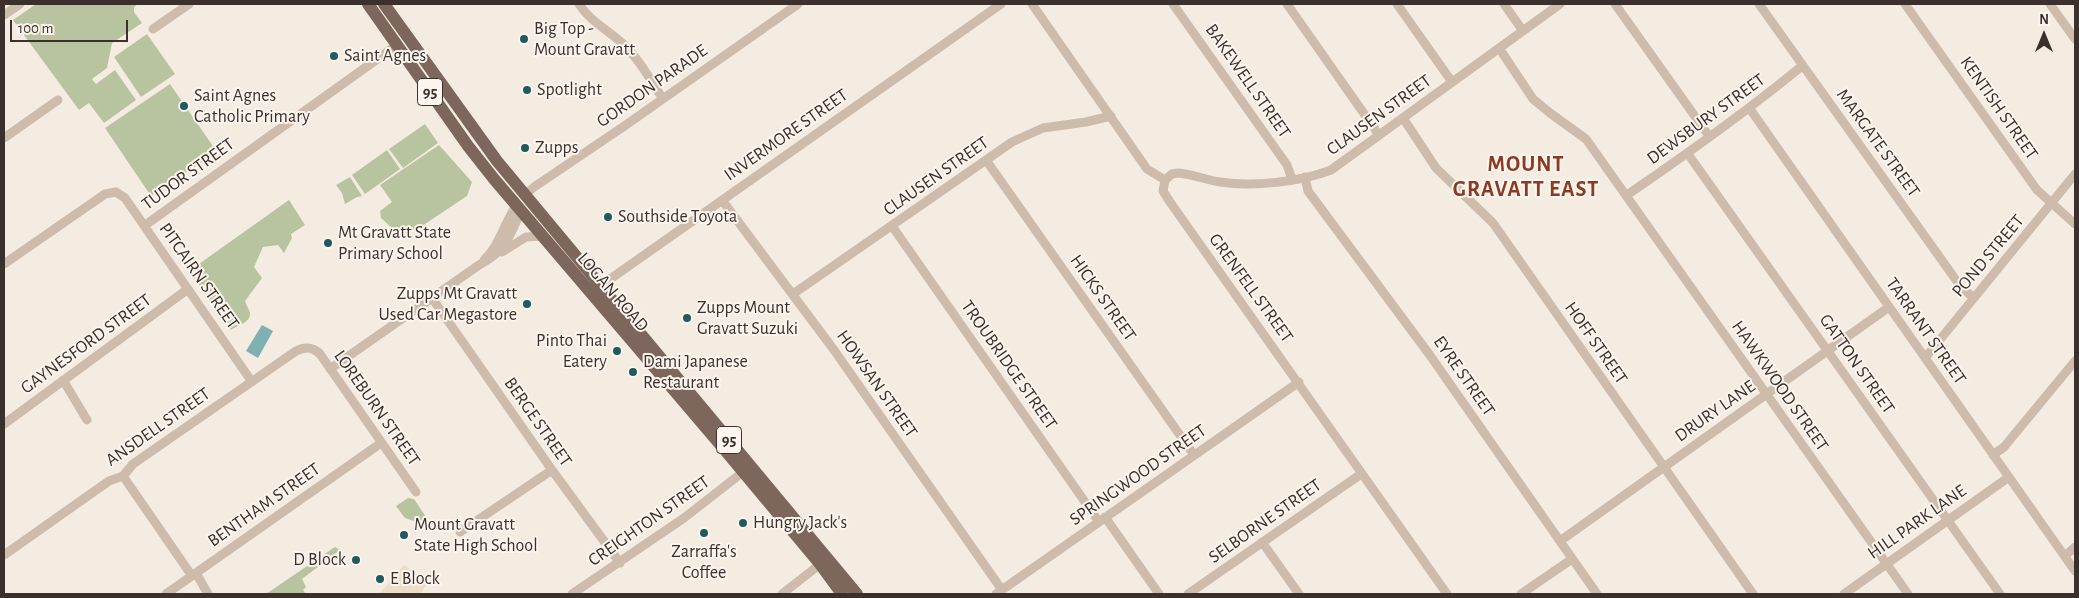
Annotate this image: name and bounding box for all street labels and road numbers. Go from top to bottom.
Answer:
street label: BAKEWELL STREET [1201,20,1295,142]
street label: GORDON PARADE [593,40,711,132]
street label: KENTISH STREET [1955,52,2043,164]
street label: DEWSBURY STREET [1643,69,1769,169]
street label: CLAUSEN STREET [1323,70,1435,160]
road number: 95 [418,78,442,105]
street label: INVERMORE STREET [720,84,852,186]
street label: MARGATE STREET [1832,85,1924,201]
street label: CLAUSEN STREET [879,132,993,220]
street label: TUDOR STREET [137,133,239,215]
street label: POND STREET [1947,210,2029,302]
street label: PITCAIRN STREET [154,219,244,333]
street label: GRENFELL STREET [1204,229,1298,347]
street label: LOGAN ROAD [573,248,653,336]
street label: HICKS STREET [1065,251,1141,345]
street label: TARRANT STREET [1881,273,1971,389]
street label: GAYNESFORD STREET [16,289,156,399]
street label: TROUBRIDGE STREET [956,296,1062,434]
street label: HOFF STREET [1560,298,1632,388]
street label: GATTON STREET [1815,310,1899,418]
street label: HAWKWOOD STREET [1727,316,1833,456]
street label: HOWSAN STREET [832,326,922,442]
street label: EYRE STREET [1428,332,1500,420]
street label: LOREBURN STREET [329,346,425,470]
street label: BERGE STREET [499,373,577,471]
street label: DRURY LANE [1671,375,1759,447]
street label: ANSDELL STREET [102,383,214,471]
street label: SPRINGWOOD STREET [1065,420,1211,530]
road number: 95 [716,426,742,454]
street label: BENTHAM STREET [204,458,324,552]
street label: CREIGHTON STREET [584,471,714,571]
street label: SELBORNE STREET [1204,474,1326,568]
street label: HILL PARK LANE [1863,480,1971,564]

